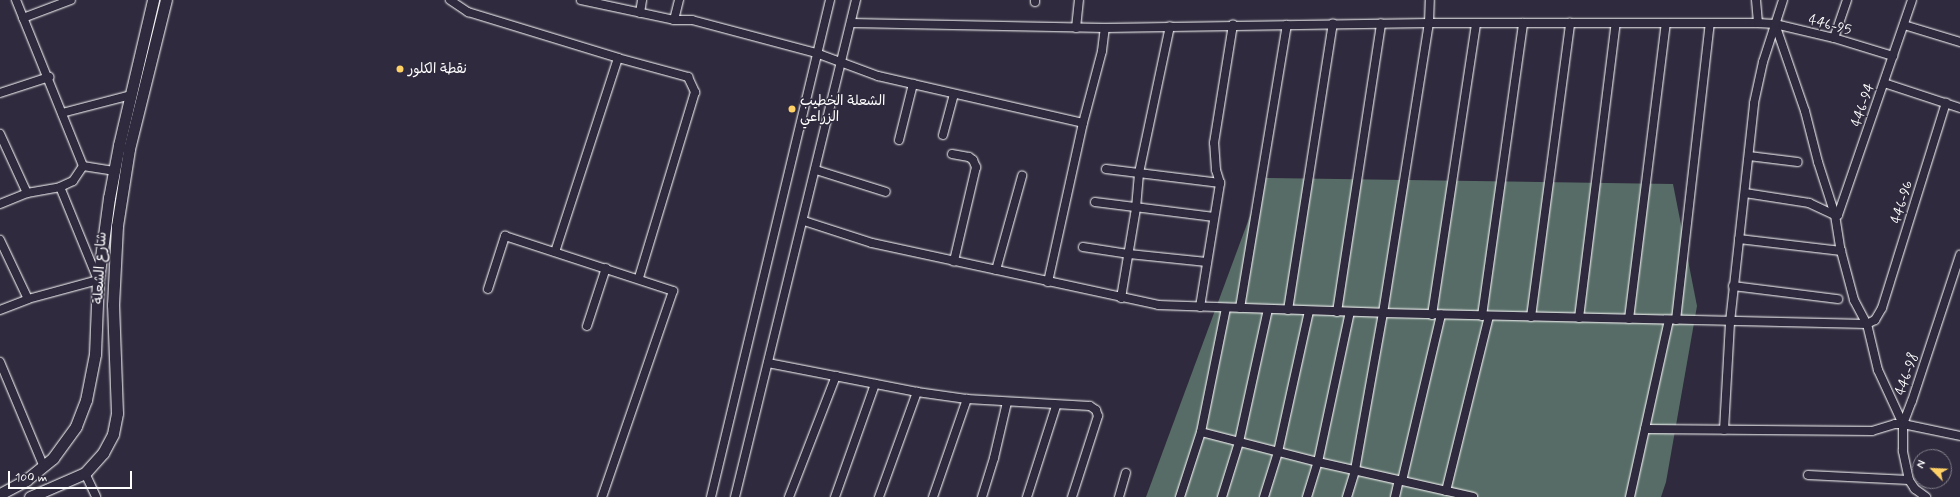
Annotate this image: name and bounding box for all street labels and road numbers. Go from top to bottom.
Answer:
street label: 446-95 [1807,11,1853,39]
street label: 446-94 [1848,81,1878,129]
street label: 446-96 [1888,178,1916,226]
street label: شارع الشعلة [90,231,110,305]
street label: 446-98 [1892,350,1922,398]

